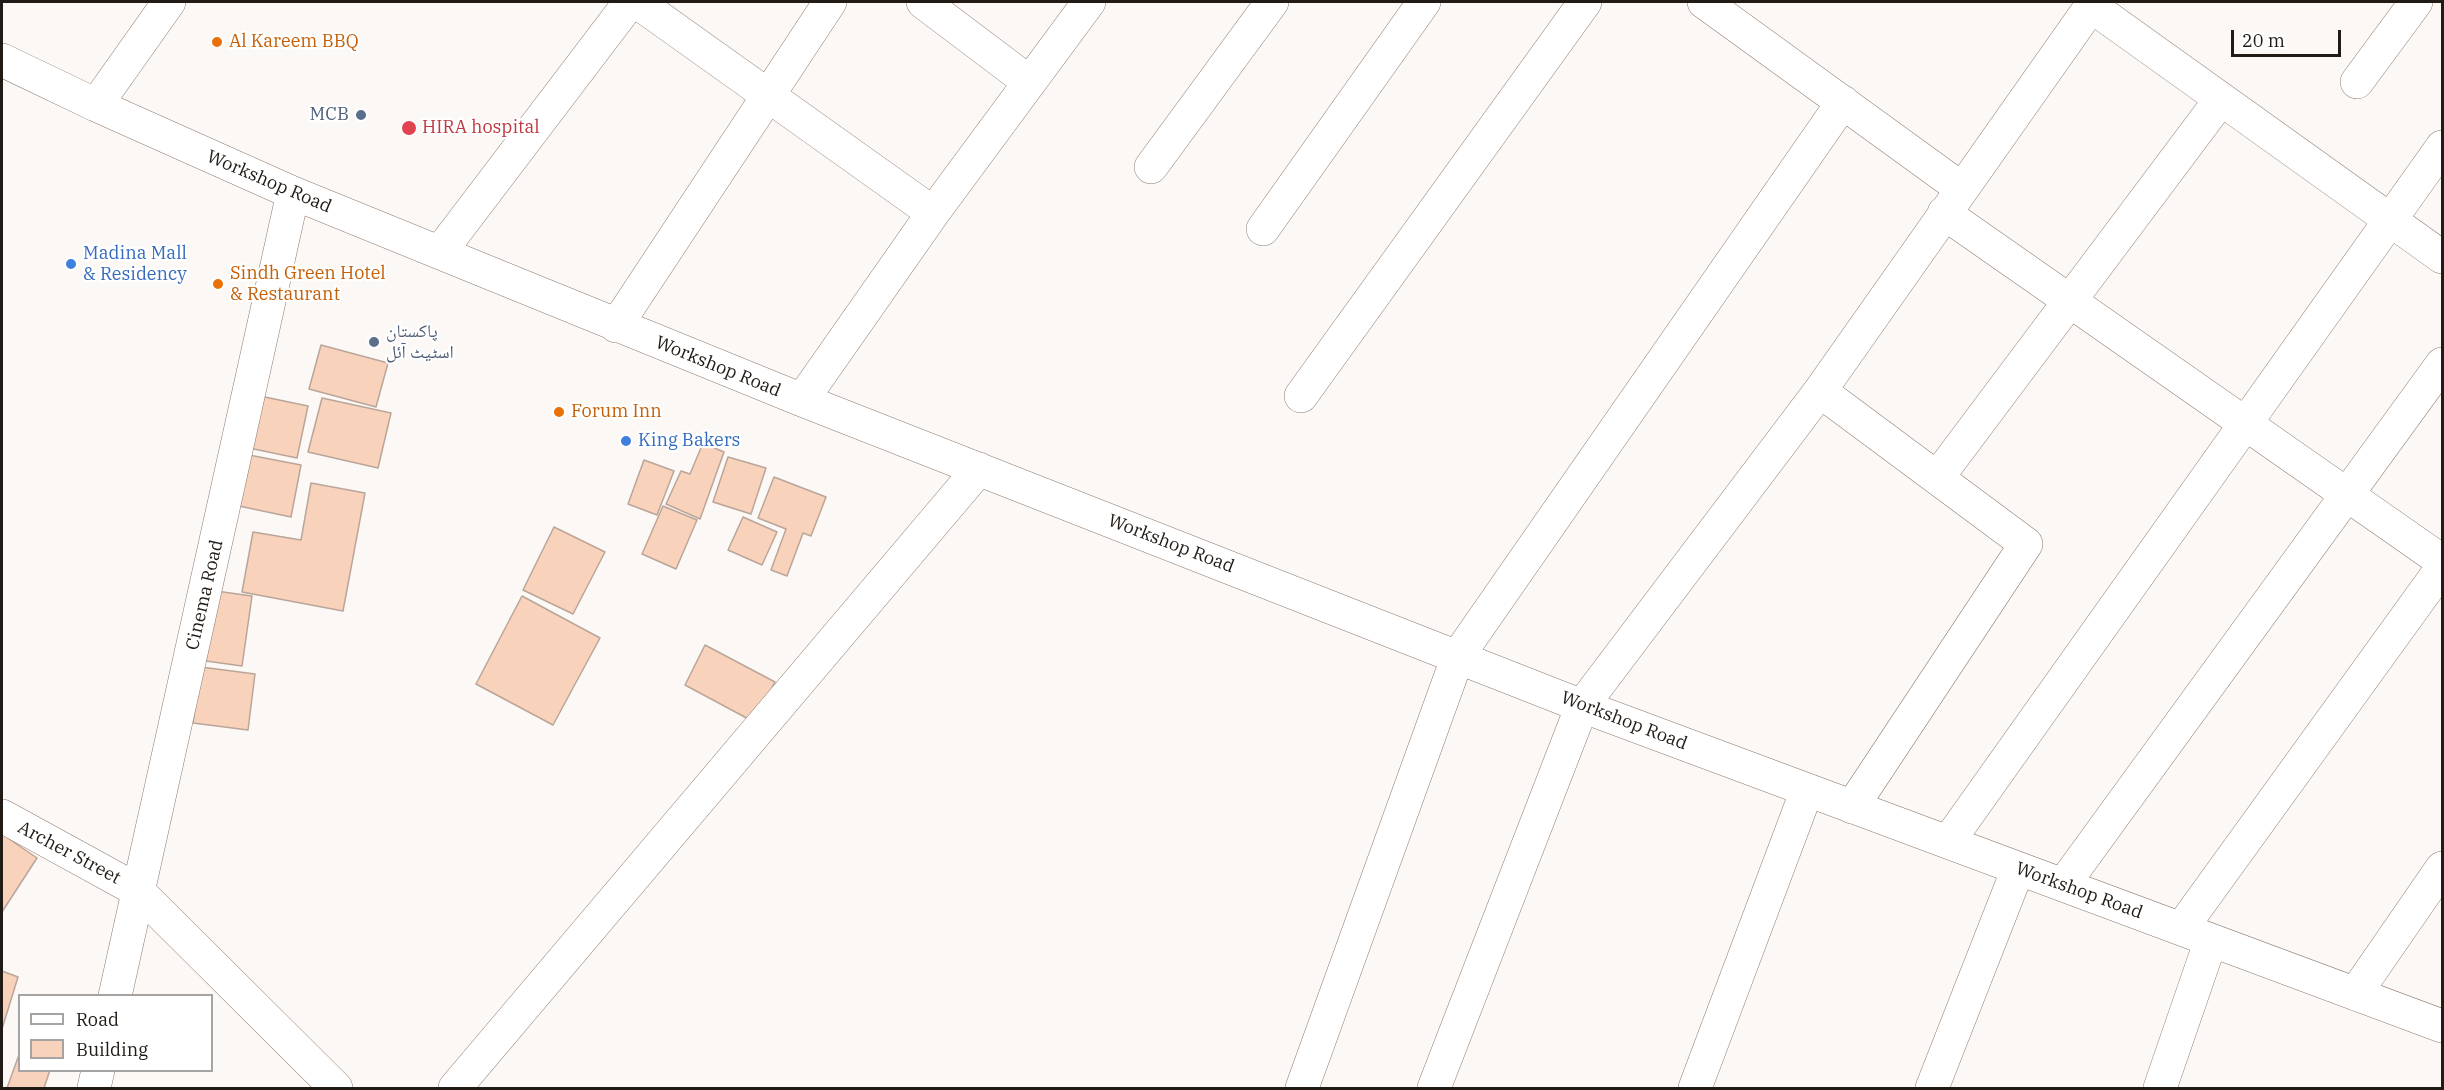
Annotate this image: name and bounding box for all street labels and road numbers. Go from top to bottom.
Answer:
street label: Workshop Road [203,146,335,218]
street label: Workshop Road [652,332,784,402]
street label: Workshop Road [1105,510,1237,578]
street label: Cinema Road [182,538,228,652]
street label: Workshop Road [1558,687,1690,755]
street label: Archer Street [14,817,124,889]
street label: Workshop Road [2013,858,2145,924]

